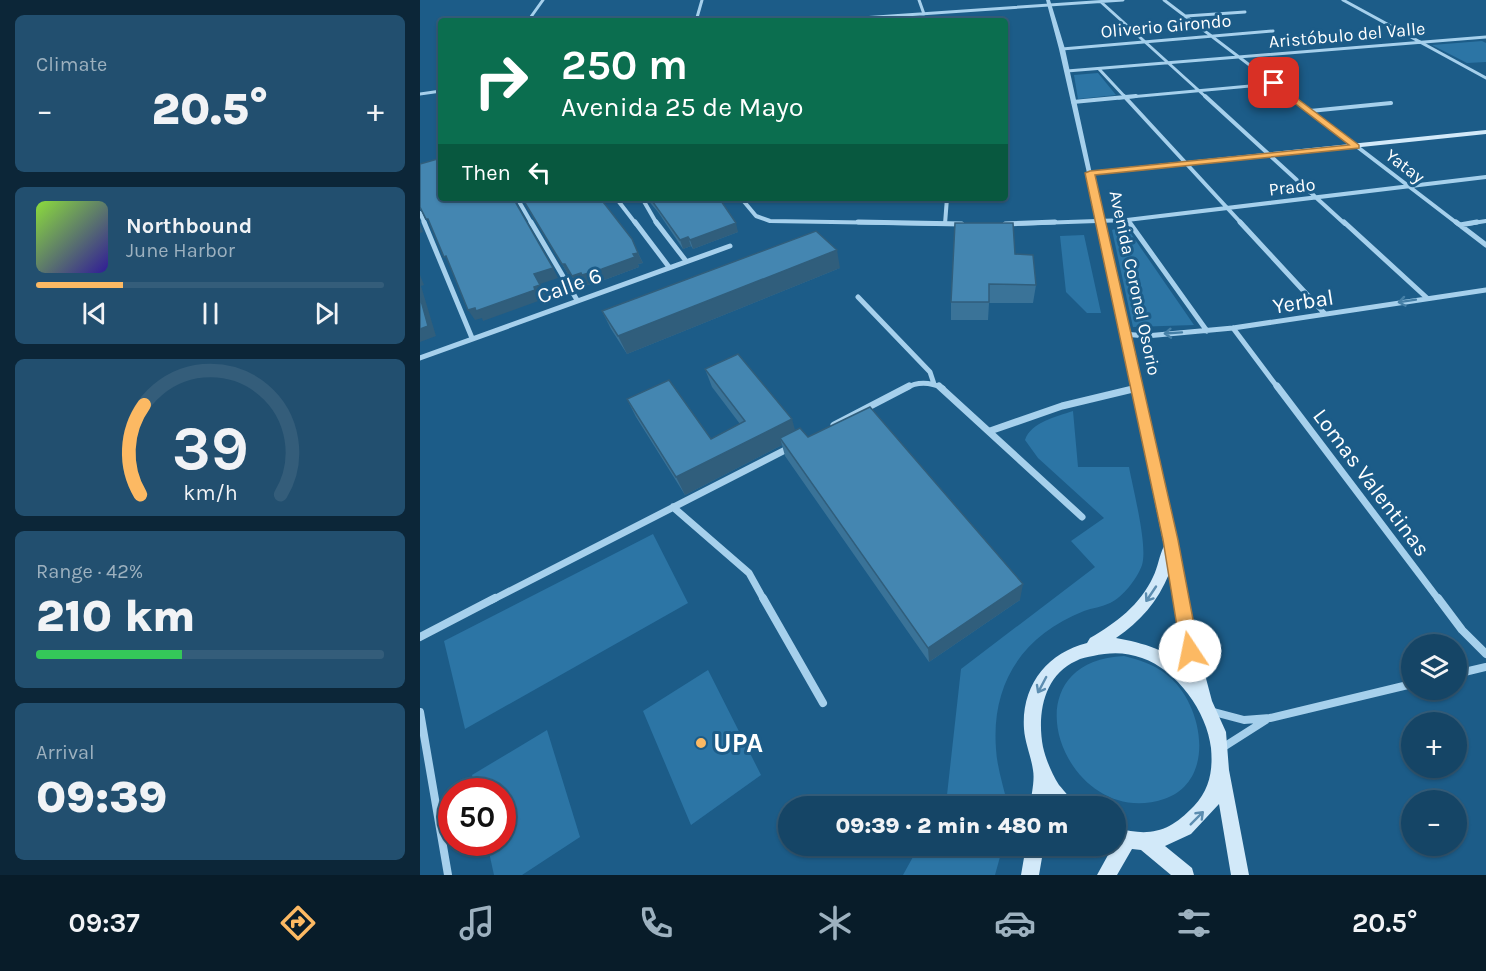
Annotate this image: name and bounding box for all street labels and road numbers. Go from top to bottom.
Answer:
street label: Oliverio Girondo [1100,9,1232,43]
street label: Aristóbulo del Valle [1268,17,1426,53]
street label: Yatay [1381,144,1430,188]
street label: Prado [1267,173,1317,201]
street label: Avenida Coronel Osorio [1105,188,1165,378]
street label: Calle 6 [533,262,605,310]
street label: Yerbal [1271,284,1335,320]
street label: Lomas Valentinas [1307,404,1435,562]

